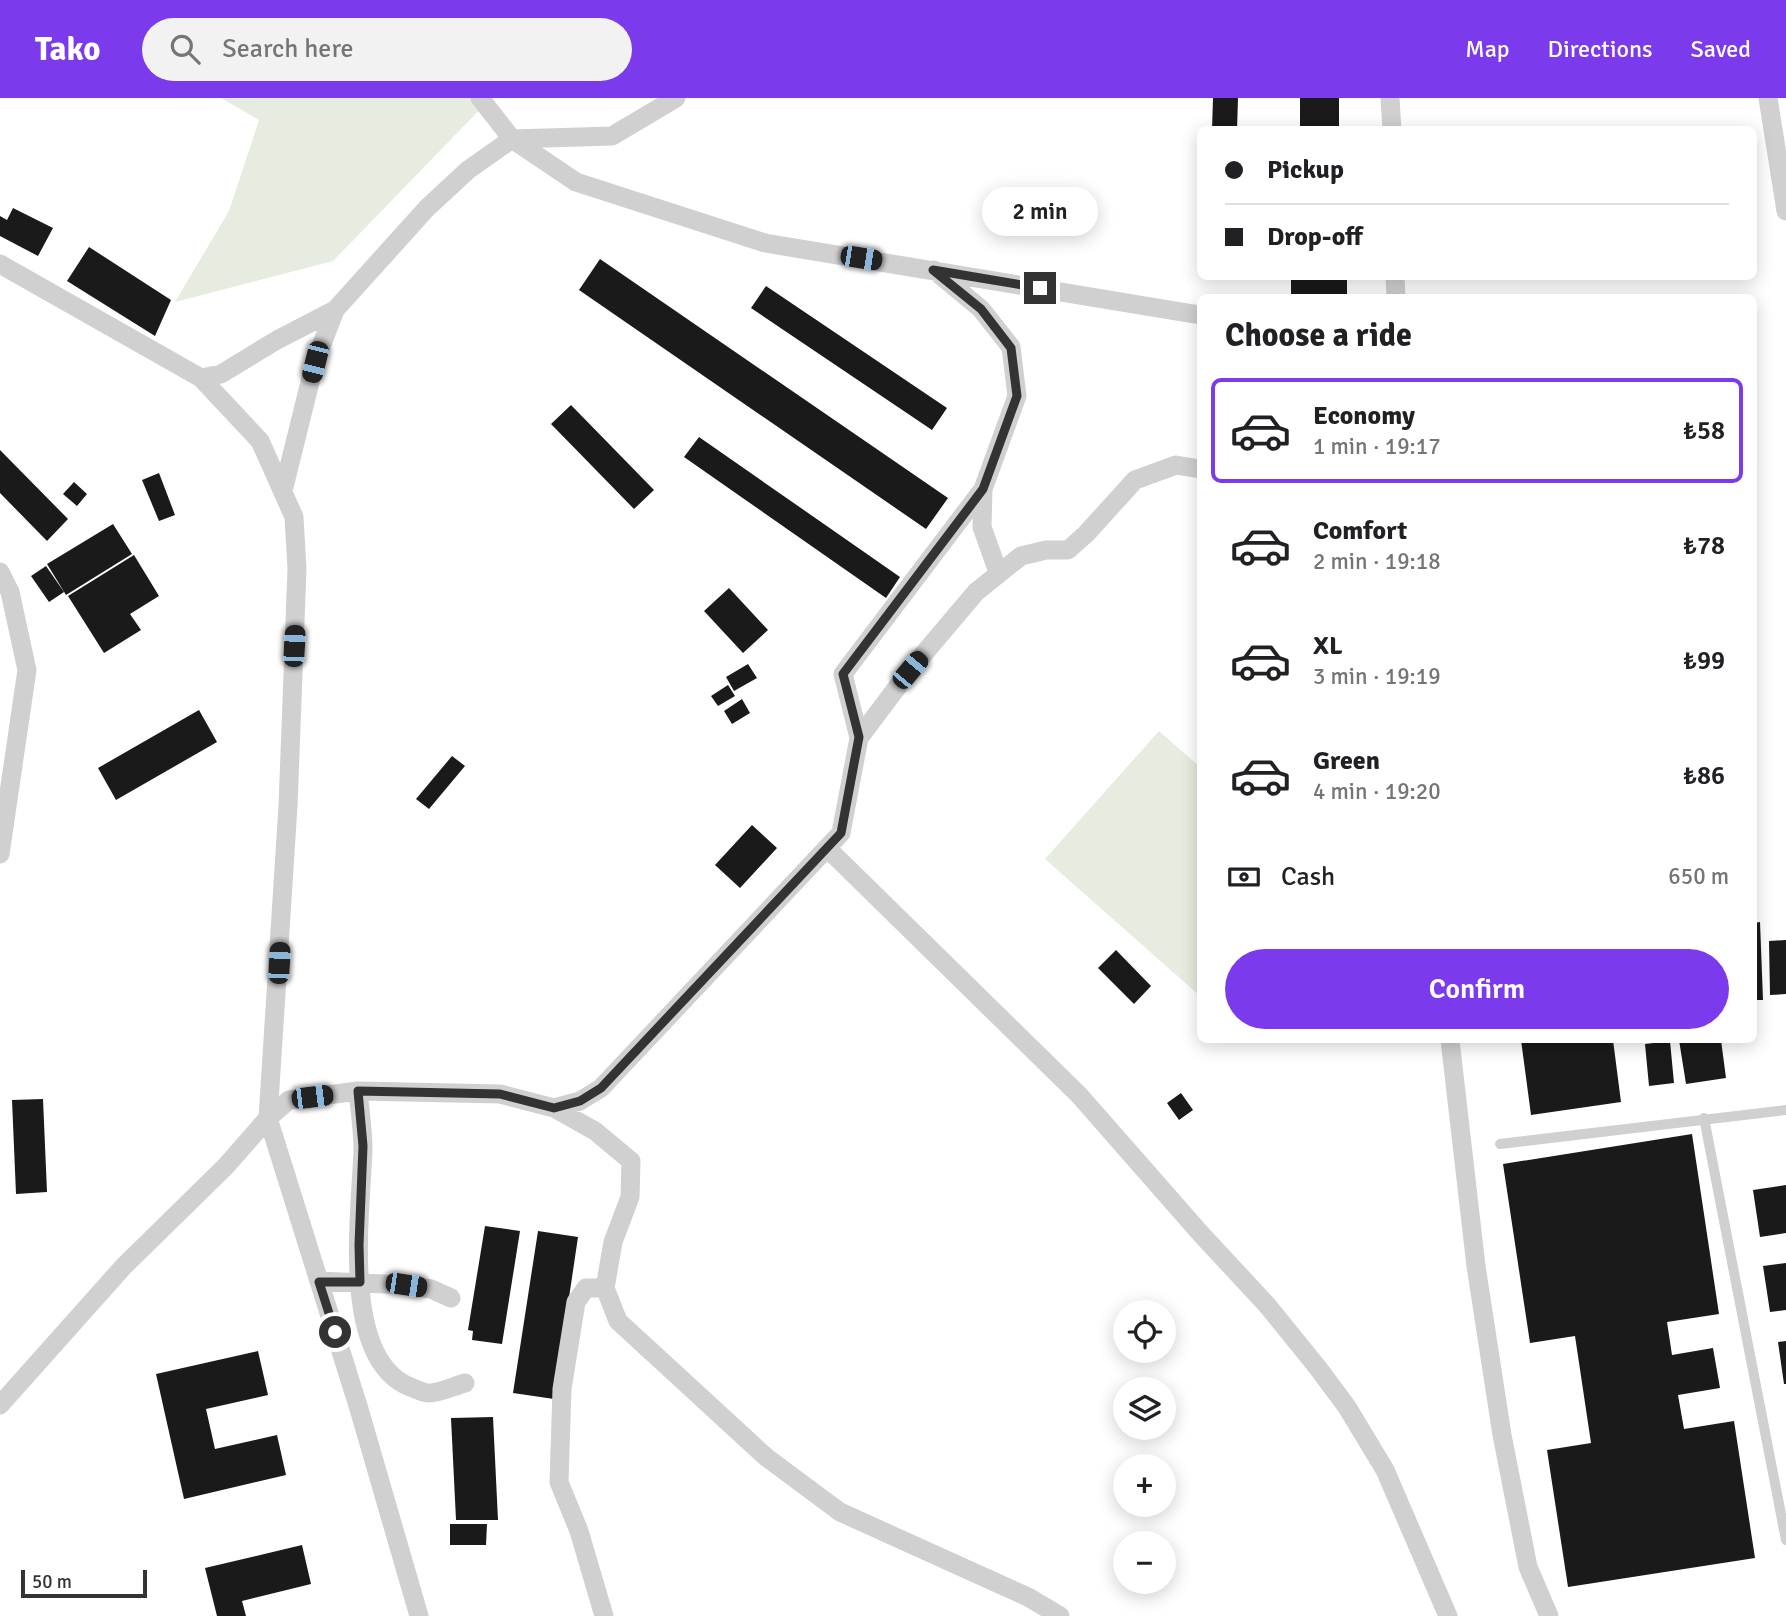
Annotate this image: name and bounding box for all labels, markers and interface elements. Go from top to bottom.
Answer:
search box [142,18,632,81]
text: Tako [35,29,100,70]
icon: search [166,30,204,68]
text: Search here [222,33,353,65]
text: Map [1465,34,1510,64]
text: Directions [1548,34,1653,64]
text: Saved [1691,34,1751,64]
text: Pickup [1267,154,1344,186]
callout: 2 min [982,186,1098,236]
text: 2 min [1012,197,1068,226]
text: Drop-off [1267,221,1363,253]
car [839,244,884,272]
route end [1024,272,1056,304]
text: Choose a ride [1225,316,1412,355]
car [300,339,331,385]
icon: car [1229,399,1292,462]
text: Economy [1313,400,1415,432]
text: ₺58 [1683,415,1725,447]
text: 1 min · 19:17 [1313,432,1441,461]
icon: car [1229,514,1292,577]
text: Comfort [1313,515,1407,547]
text: ₺78 [1683,530,1725,562]
text: 2 min · 19:18 [1313,547,1441,576]
car [283,624,306,668]
icon: car [1229,629,1292,692]
text: XL [1313,630,1343,662]
text: ₺99 [1683,645,1725,677]
car [889,647,932,693]
text: 3 min · 19:19 [1313,662,1441,691]
icon: car [1229,744,1292,807]
text: Green [1313,745,1380,777]
text: ₺86 [1683,760,1725,792]
text: 4 min · 19:20 [1313,777,1441,806]
icon: cash [1225,858,1263,896]
text: Cash [1281,861,1335,893]
text: 650 m [1668,862,1729,891]
car [268,941,291,985]
button: Confirm [1225,949,1729,1029]
car [290,1084,335,1110]
car [384,1271,429,1299]
map controls [1113,1300,1176,1594]
button: locate [1113,1300,1176,1363]
route start [319,1316,351,1348]
button: layers [1113,1377,1176,1440]
button: + [1113,1454,1176,1517]
button: − [1113,1531,1176,1594]
scale bar [21,1567,147,1599]
text: 50 m [32,1570,72,1594]

